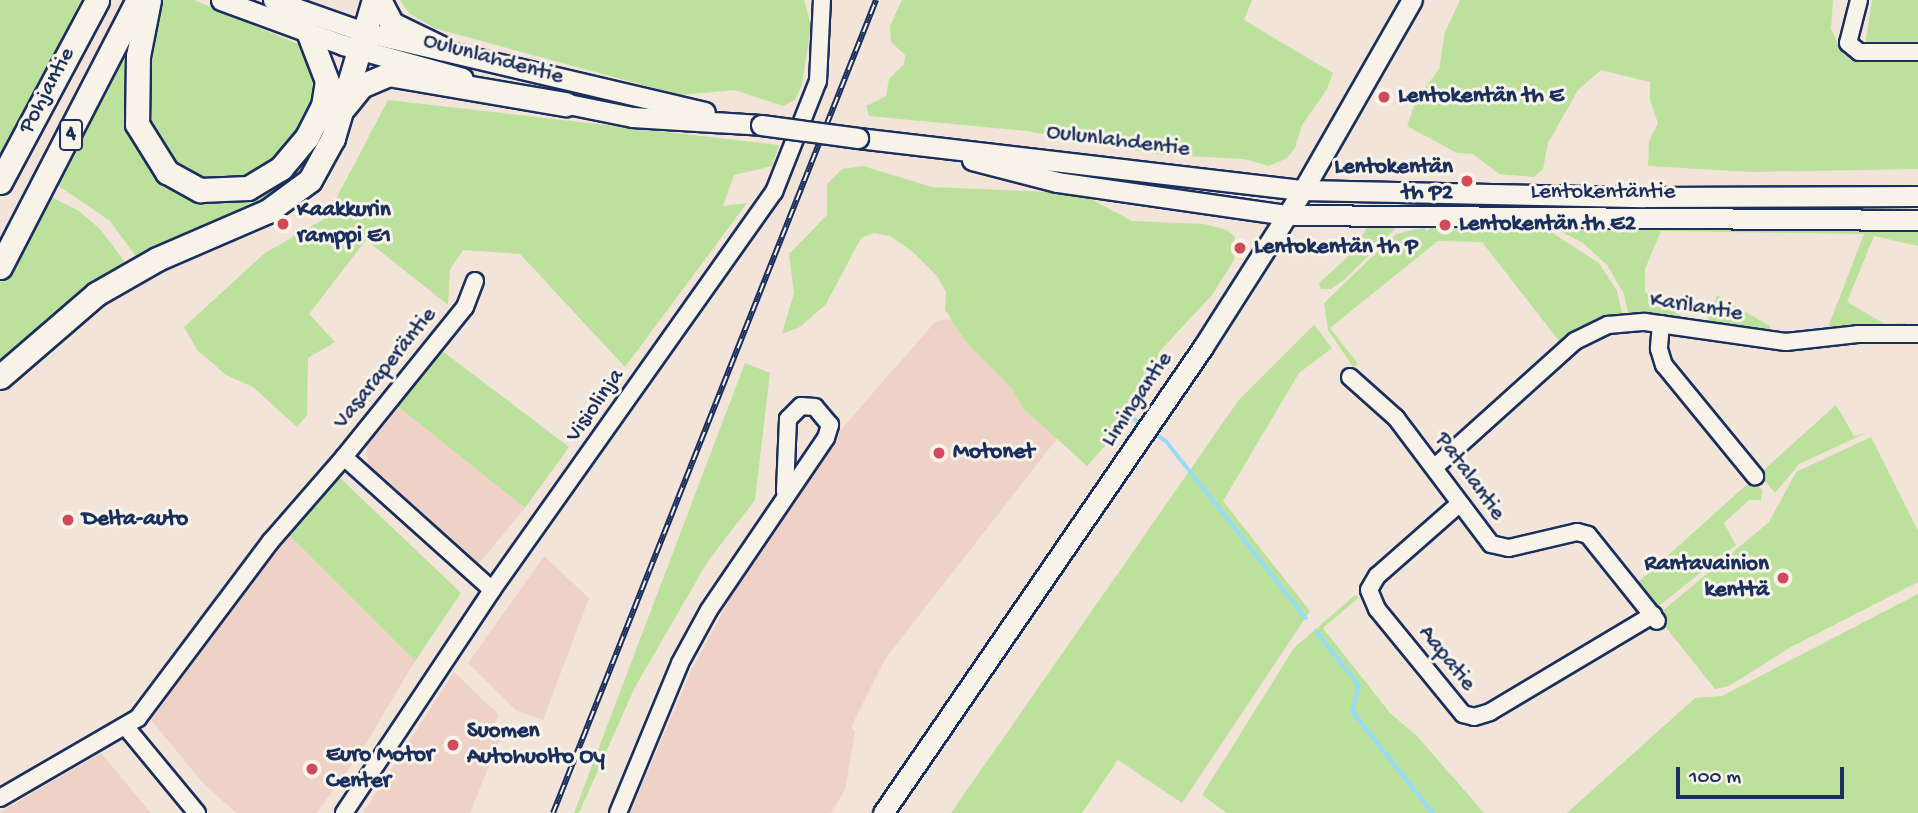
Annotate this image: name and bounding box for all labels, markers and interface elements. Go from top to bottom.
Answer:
street label: Oulunlahdentie [420,28,566,92]
street label: Pohjantie [14,43,82,139]
place label: Lentokentän th E [1398,83,1564,111]
marker: Lentokentän th E [1376,89,1392,105]
road number: 4 [59,118,83,152]
street label: Oulunlahdentie [1045,120,1191,164]
place label: Lentokentän th P2 [1334,154,1453,208]
marker: Lentokentän th P2 [1459,173,1475,189]
street label: Lentokentäntie [1531,179,1675,207]
place label: Kaakkurin ramppi E1 [297,197,391,251]
place label: Lentokentän th E2 [1459,211,1636,239]
marker: Kaakkurin ramppi E1 [275,216,291,232]
marker: Lentokentän th E2 [1437,217,1453,233]
place label: Lentokentän th P [1254,234,1418,262]
marker: Lentokentän th P [1232,240,1248,256]
street label: Karilantie [1648,287,1744,329]
street label: Vasaraperäntie [328,302,444,436]
street label: Limingantie [1096,347,1180,453]
street label: Visiolinja [561,364,631,448]
street label: Patalantie [1428,427,1510,527]
place label: Motonet [953,439,1034,467]
marker: Motonet [931,445,947,461]
place label: Delta-auto [82,506,188,534]
marker: Delta-auto [60,512,76,528]
place label: Rantavainion kenttä [1644,551,1769,605]
marker: Rantavainion kenttä [1775,570,1791,586]
street label: Aapatie [1411,621,1481,697]
place label: Suomen Autohuolto Oy [467,718,605,772]
marker: Suomen Autohuolto Oy [445,737,461,753]
place label: Euro Motor Center [326,742,434,796]
scale bar [1680,754,1848,798]
marker: Euro Motor Center [304,761,320,777]
text: 100 m [1689,766,1741,791]

